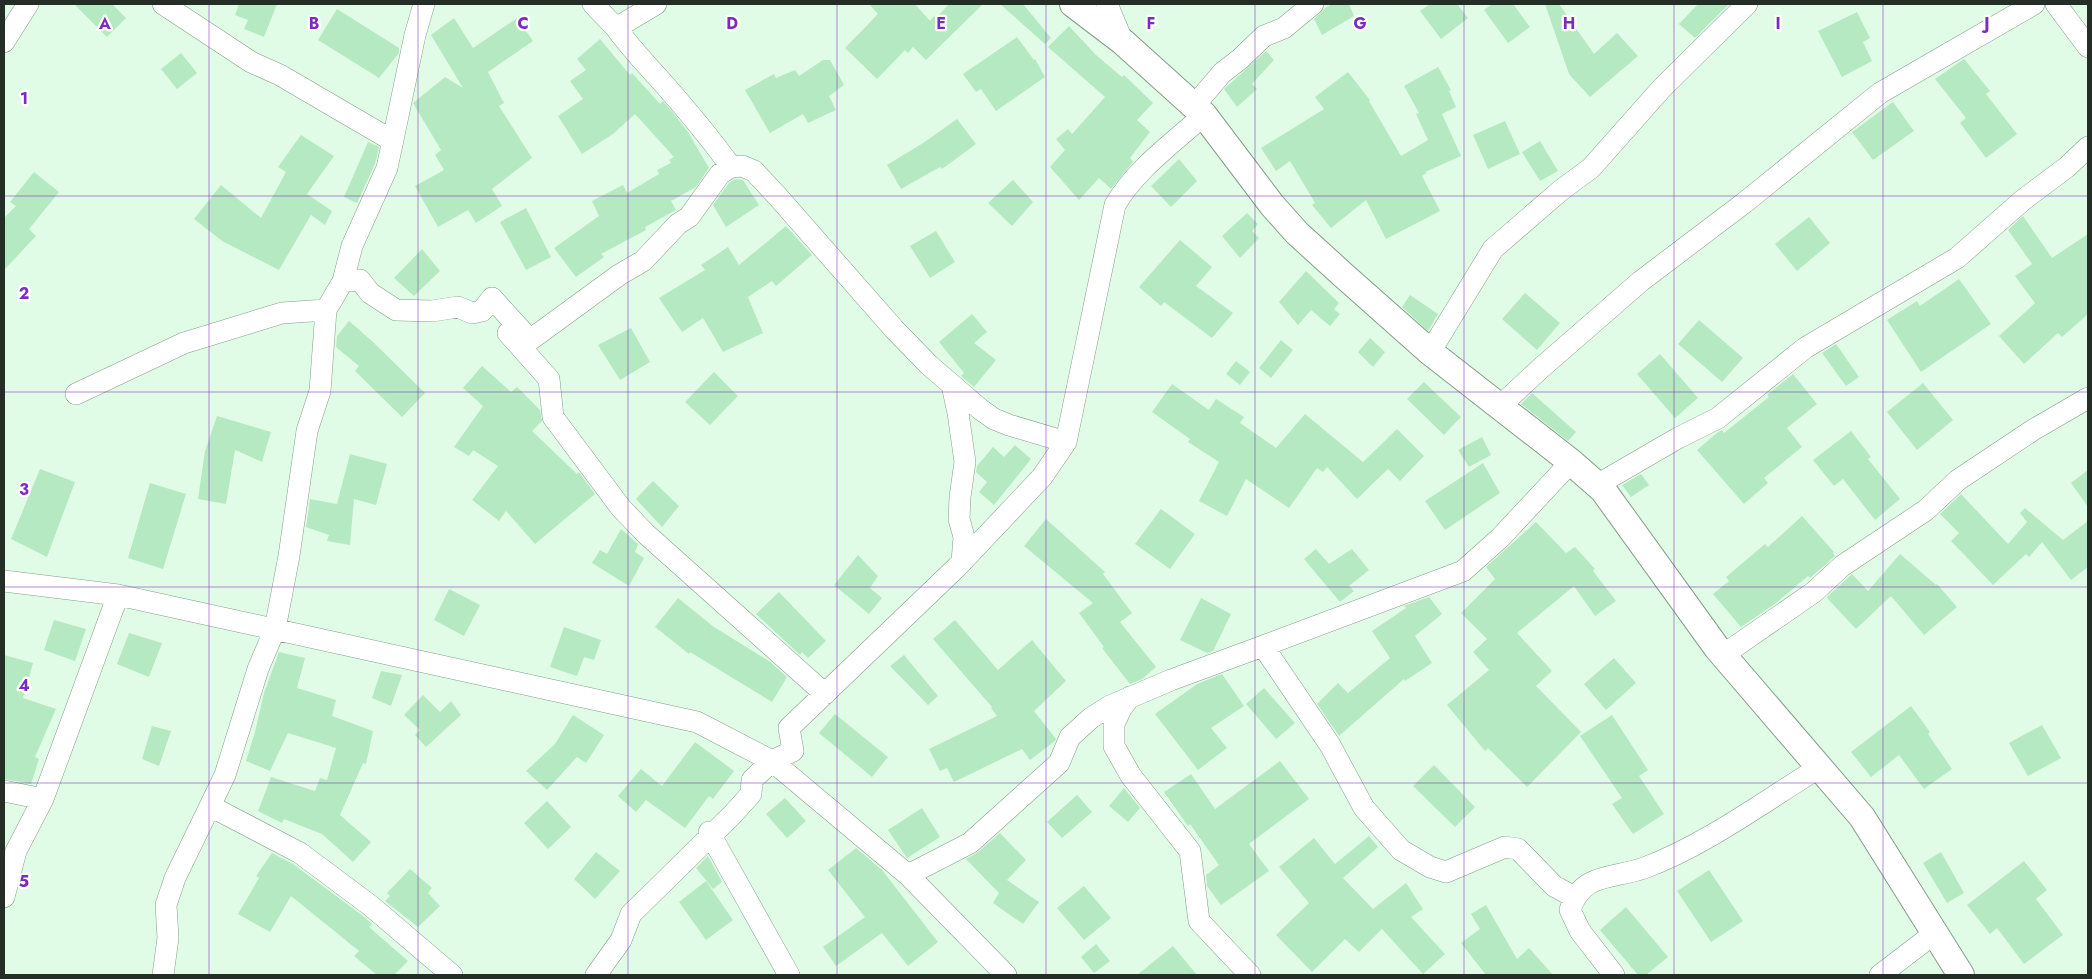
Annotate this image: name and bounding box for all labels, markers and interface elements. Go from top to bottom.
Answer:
text: A [98,12,111,35]
text: B [309,12,319,35]
text: C [517,12,529,35]
text: D [726,12,738,35]
text: E [936,12,946,35]
text: F [1147,12,1155,35]
text: G [1353,12,1367,35]
text: H [1563,12,1575,35]
text: I [1775,12,1781,35]
text: J [1981,12,1990,35]
text: 1 [20,87,28,110]
text: 2 [19,282,29,305]
text: 3 [19,478,29,501]
text: 4 [18,674,30,697]
text: 5 [19,870,29,893]

